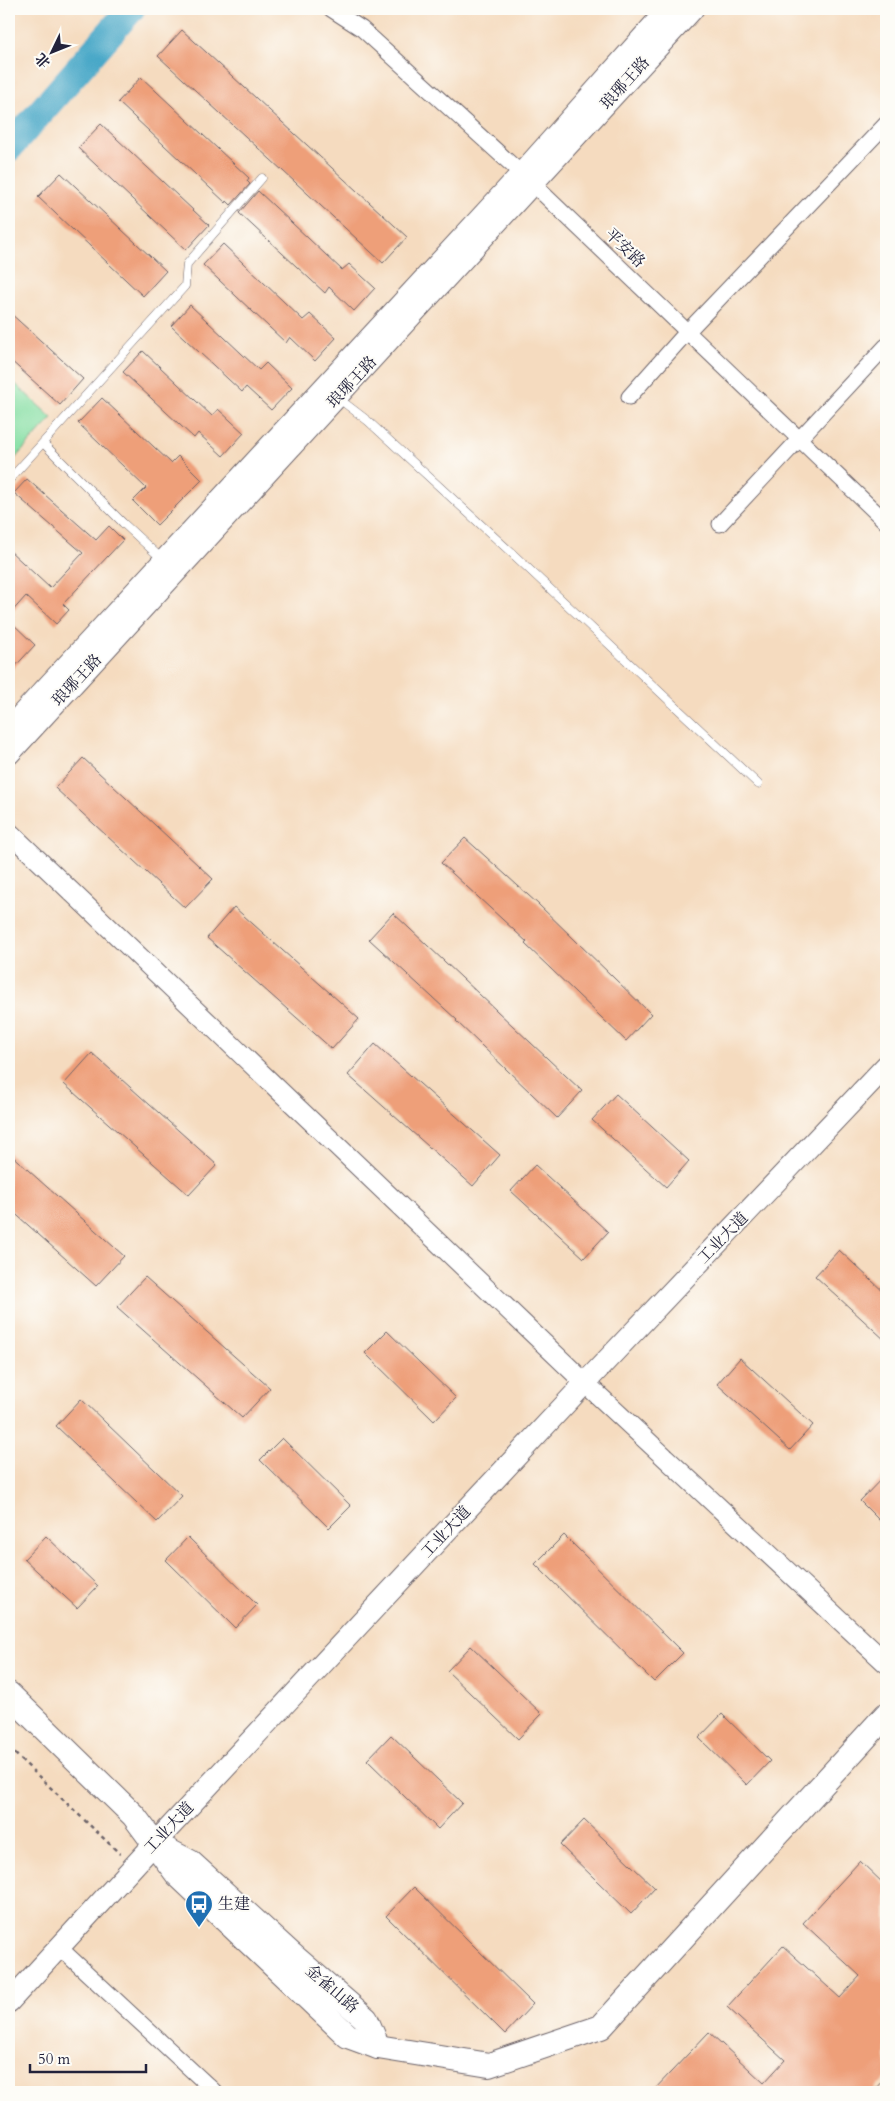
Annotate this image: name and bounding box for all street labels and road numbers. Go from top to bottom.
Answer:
street label: 琅琊王路 [595,52,655,114]
street label: 平安路 [600,223,650,273]
street label: 琅琊王路 [322,351,382,413]
street label: 琅琊王路 [47,649,107,711]
street label: 工业大道 [693,1207,753,1269]
street label: 工业大道 [416,1501,476,1563]
street label: 工业大道 [139,1797,199,1859]
street label: 金雀山路 [301,1960,363,2018]

